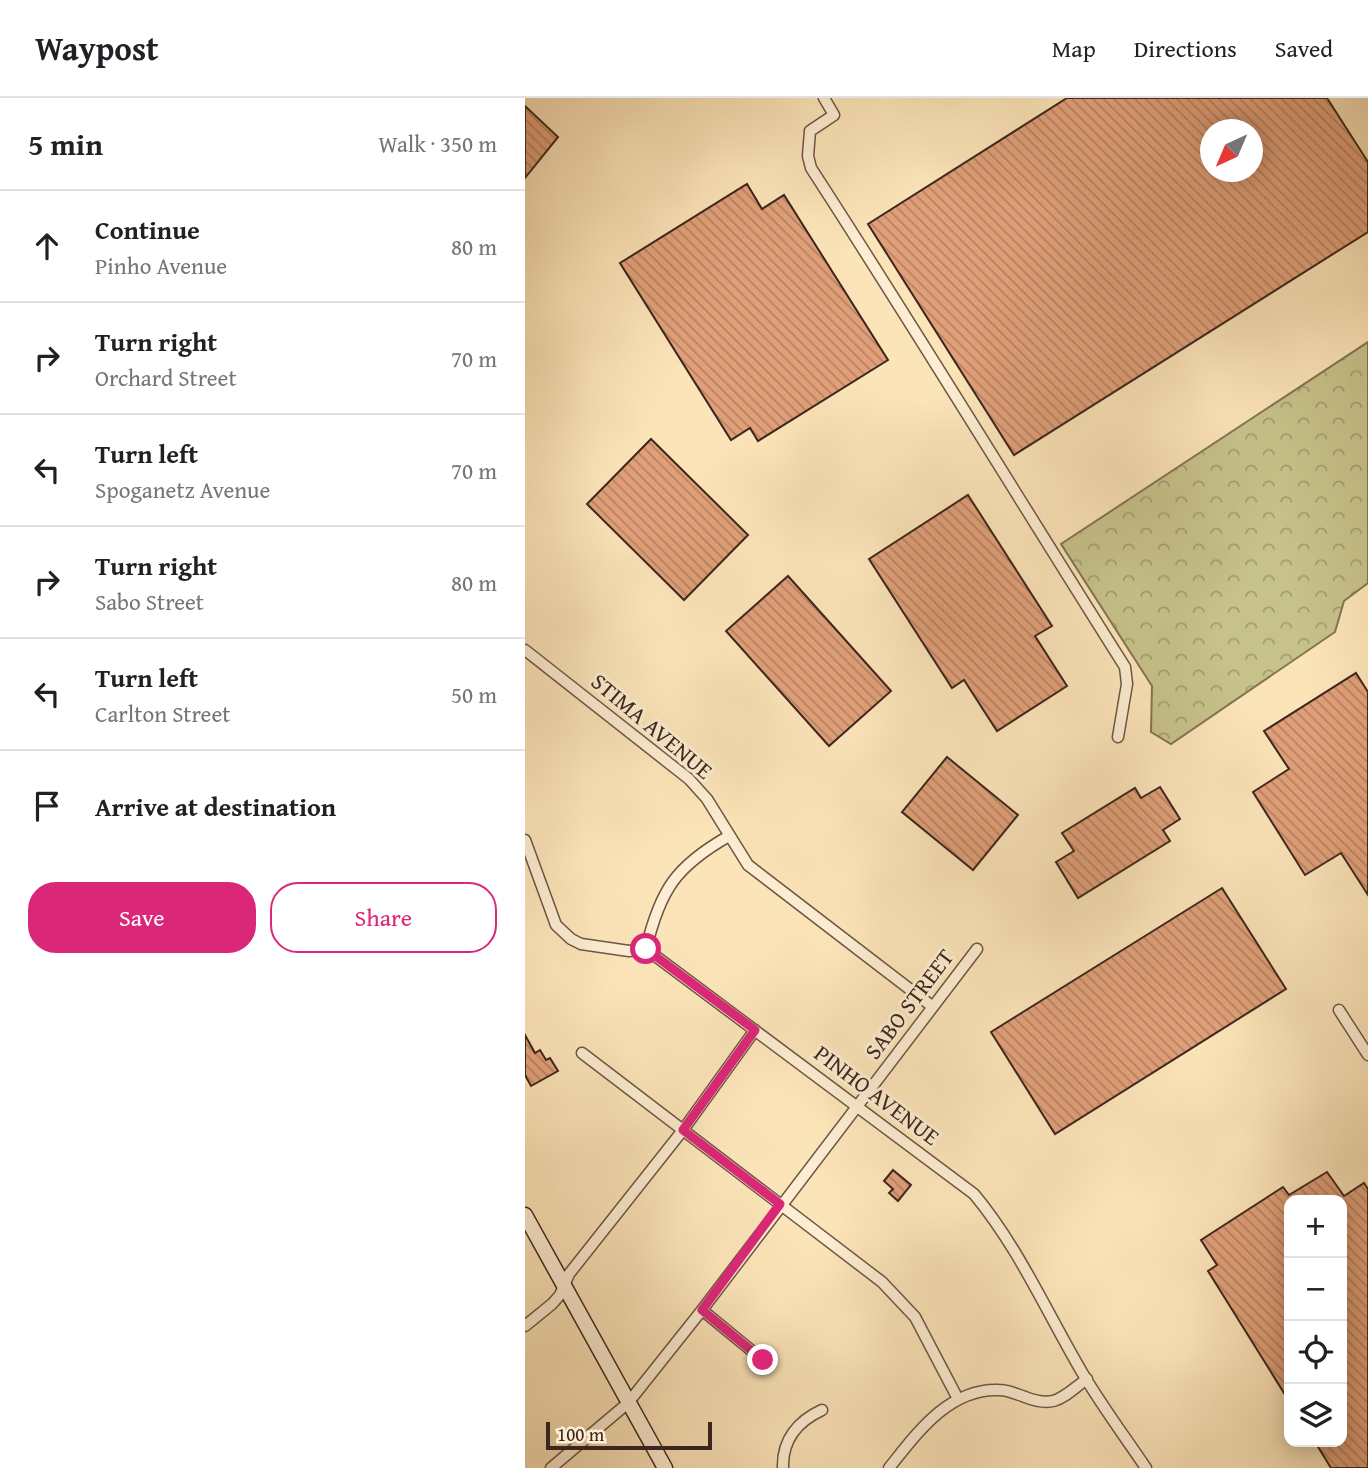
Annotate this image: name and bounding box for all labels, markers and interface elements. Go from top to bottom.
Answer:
text: Waypost [35,24,159,72]
text: Map [1052,31,1096,66]
text: Directions [1134,31,1237,66]
text: Saved [1275,31,1333,66]
north arrow [1200,119,1263,182]
text: 5 min [28,122,103,166]
text: Walk · 350 m [378,127,497,160]
text: Continue [95,210,200,249]
icon: ahead [28,227,66,265]
text: 80 m [451,230,497,263]
text: Pinho Avenue [95,249,227,282]
text: Turn right [95,322,217,361]
icon: right [28,339,66,377]
text: 70 m [451,342,497,375]
text: Orchard Street [95,361,237,394]
text: Turn left [95,434,198,473]
icon: left [28,451,66,489]
text: 70 m [451,454,497,487]
text: Spoganetz Avenue [95,473,270,506]
text: Turn right [95,546,217,585]
icon: right [28,563,66,601]
text: 80 m [451,566,497,599]
text: Sabo Street [95,585,204,618]
text: Turn left [95,658,198,697]
street label: STIMA AVENUE [584,665,720,786]
icon: left [28,675,66,713]
text: 50 m [451,678,497,711]
text: Carlton Street [95,697,230,730]
icon: arrive [28,787,66,825]
text: Arrive at destination [95,787,336,826]
button: Save [28,882,256,953]
button: Share [270,882,497,953]
route start [630,933,661,964]
street label: SABO STREET [856,941,961,1066]
street label: PINHO AVENUE [808,1036,947,1153]
map controls [1284,1195,1347,1447]
button: + [1284,1195,1347,1258]
button: − [1284,1258,1347,1321]
button: locate [1284,1321,1347,1384]
route end [747,1344,778,1375]
button: layers [1284,1384,1347,1447]
scale bar [546,1419,712,1451]
text: 100 m [557,1420,604,1448]

